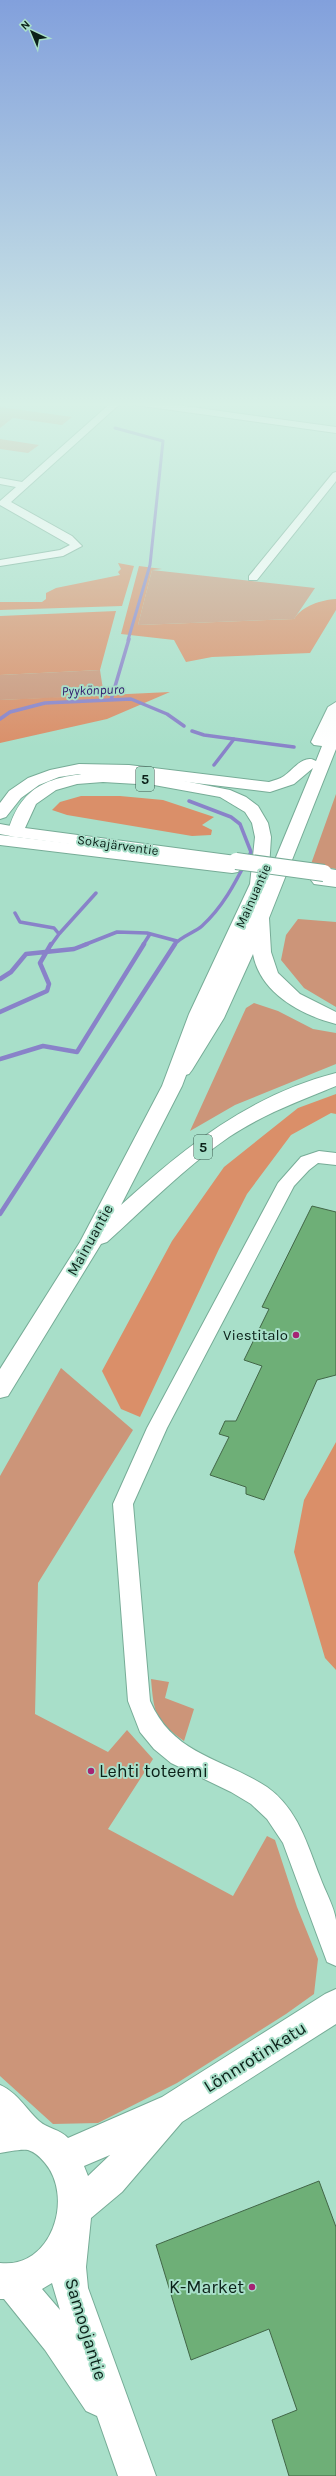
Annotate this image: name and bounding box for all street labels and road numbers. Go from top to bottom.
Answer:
road number: 5 [136,767,154,791]
street label: Sokajärventie [76,832,160,858]
street label: Mainuantie [232,862,274,930]
road number: 5 [194,1135,212,1159]
street label: Mainuantie [63,1201,117,1279]
street label: Lönnrotinkatu [200,2017,310,2097]
street label: Samoojantie [60,2276,112,2382]

